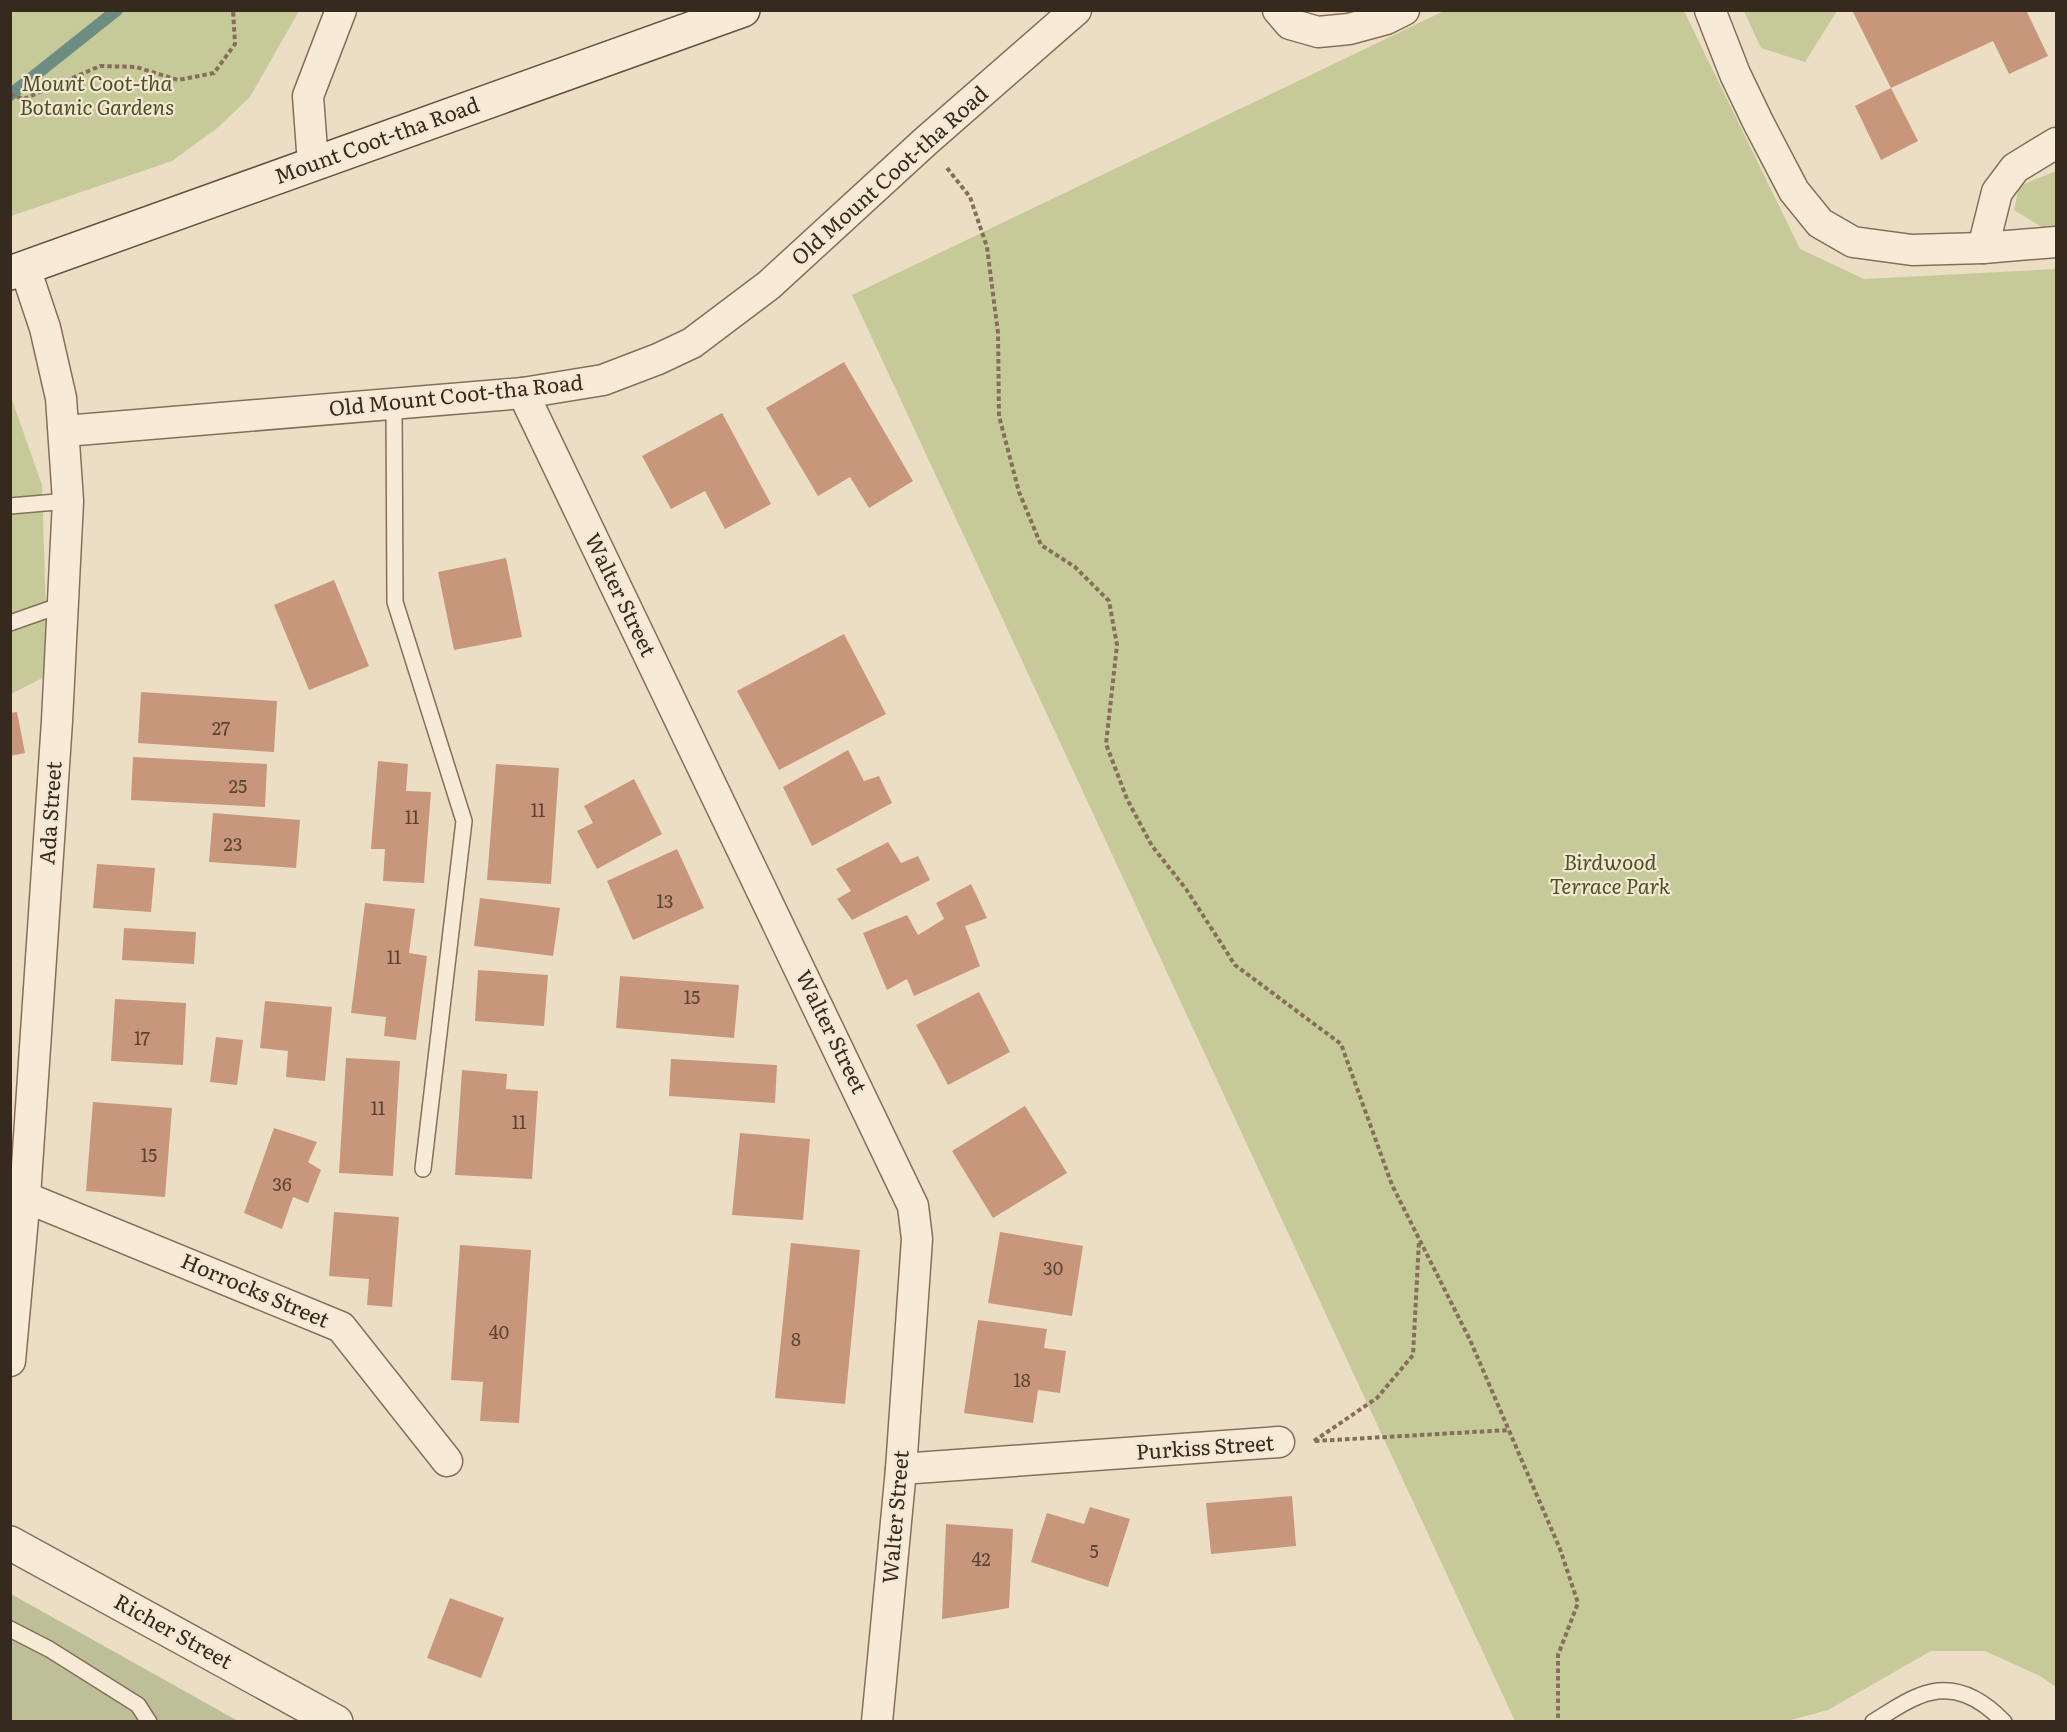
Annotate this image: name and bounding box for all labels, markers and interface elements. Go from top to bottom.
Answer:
park label: Mount Coot-tha Botanic Gardens [20,66,174,121]
street label: Old Mount Coot-tha Road [783,77,994,271]
street label: Mount Coot-tha Road [269,87,483,190]
street label: Old Mount Coot-tha Road [327,365,585,422]
street label: Walter Street [579,527,666,661]
house number: 27 [212,714,230,741]
street label: Ada Street [29,759,68,866]
house number: 25 [229,772,247,799]
house number: 11 [531,796,545,823]
house number: 11 [405,803,419,830]
house number: 23 [224,830,242,857]
park label: Birdwood Terrace Park [1550,845,1671,900]
house number: 13 [656,887,674,914]
house number: 11 [387,943,401,970]
street label: Walter Street [790,964,877,1098]
house number: 15 [684,983,700,1010]
house number: 17 [134,1024,150,1051]
house number: 11 [371,1094,385,1121]
house number: 11 [512,1108,526,1135]
house number: 15 [141,1141,157,1168]
house number: 36 [272,1170,292,1197]
street label: Horrocks Street [177,1243,335,1334]
house number: 30 [1043,1254,1063,1281]
house number: 40 [489,1318,509,1345]
house number: 8 [791,1325,801,1352]
house number: 18 [1013,1366,1031,1393]
street label: Purkiss Street [1135,1425,1276,1466]
street label: Walter Street [872,1448,915,1585]
house number: 5 [1089,1537,1099,1564]
house number: 42 [971,1545,991,1572]
street label: Richer Street [109,1584,240,1675]

